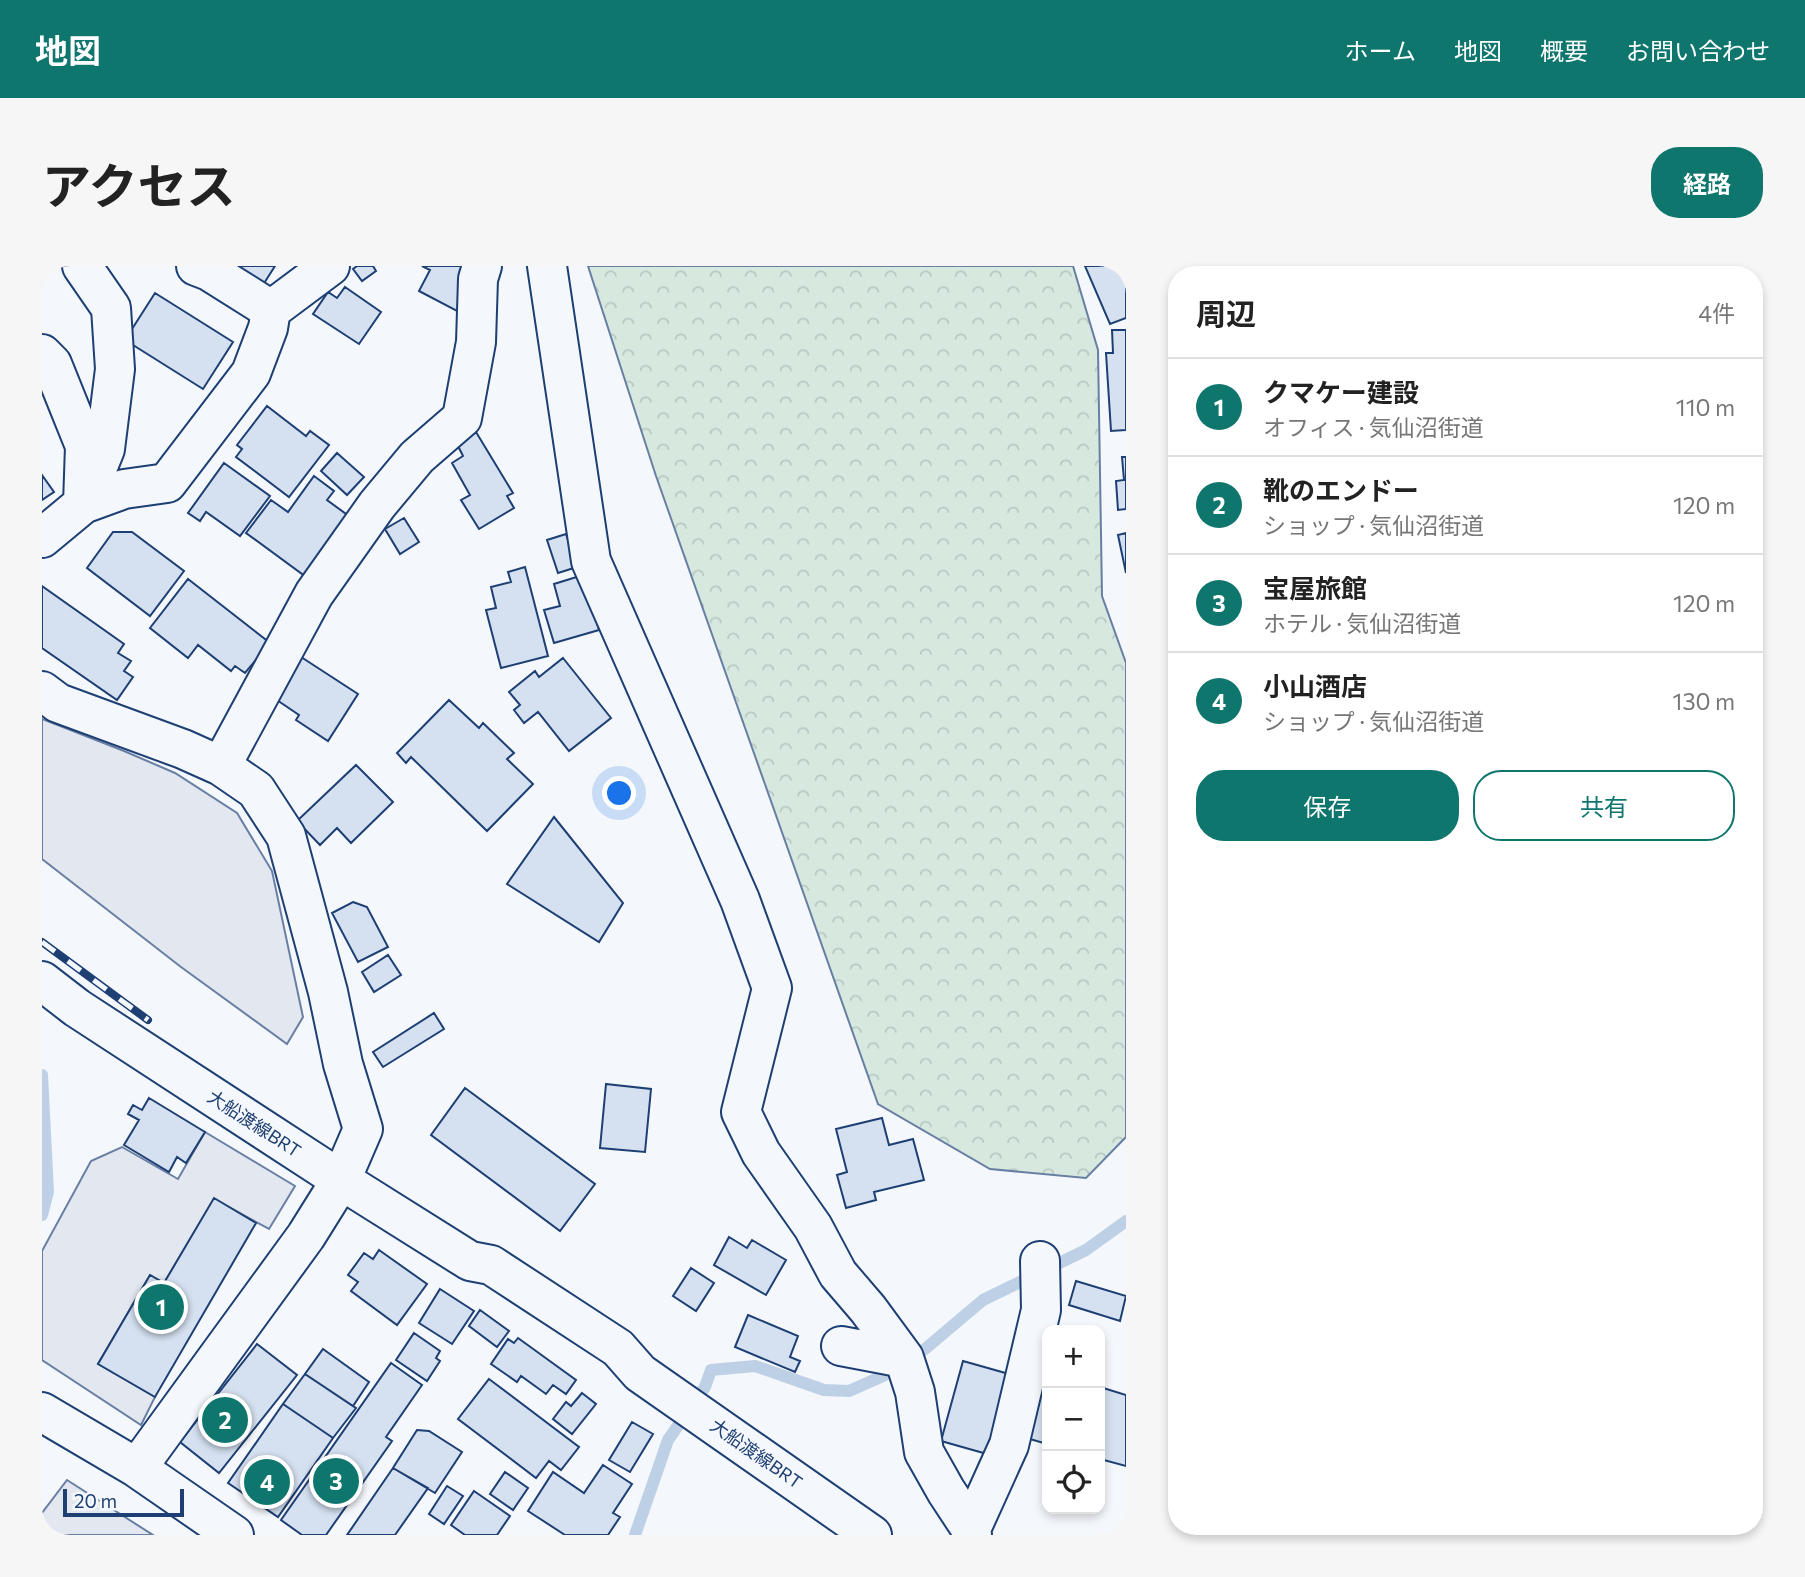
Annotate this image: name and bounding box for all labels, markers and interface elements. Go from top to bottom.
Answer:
text: 地図 [35,29,101,70]
text: ホーム [1345,36,1416,65]
text: 地図 [1454,36,1502,65]
text: 概要 [1540,36,1588,65]
text: お問い合わせ [1626,36,1770,65]
button: 経路 [1651,147,1763,218]
text: アクセス [42,154,236,214]
text: 周辺 [1196,294,1256,331]
text: 4件 [1698,299,1735,327]
text: クマケー建設 [1263,376,1419,407]
text: 1 [1214,393,1224,421]
text: 110 m [1676,393,1735,421]
text: オフィス · 気仙沼街道 [1263,413,1484,441]
text: 靴のエンドー [1263,474,1419,505]
text: 2 [1212,491,1226,519]
text: 120 m [1673,491,1735,519]
text: ショップ · 気仙沼街道 [1263,511,1484,539]
text: 宝屋旅館 [1263,572,1367,603]
text: 3 [1212,589,1226,617]
text: 120 m [1673,589,1735,617]
text: ホテル · 気仙沼街道 [1263,609,1461,637]
text: 小山酒店 [1263,670,1367,701]
text: 4 [1212,687,1226,715]
text: 130 m [1673,687,1735,715]
text: ショップ · 気仙沼街道 [1263,707,1484,735]
button: 保存 [1196,770,1459,841]
button: 共有 [1473,770,1735,841]
your location [602,776,636,810]
street label: 大船渡線BRT [204,1085,305,1161]
pin: 1 [138,1281,184,1333]
map controls [1042,1325,1105,1514]
button: + [1042,1325,1105,1388]
button: − [1042,1388,1105,1451]
pin: 2 [202,1394,248,1446]
street label: 大船渡線BRT [706,1414,807,1493]
button: locate [1042,1451,1105,1514]
pin: 3 [313,1455,359,1507]
pin: 4 [244,1456,290,1508]
scale bar [63,1486,184,1518]
text: 20 m [74,1489,117,1512]

